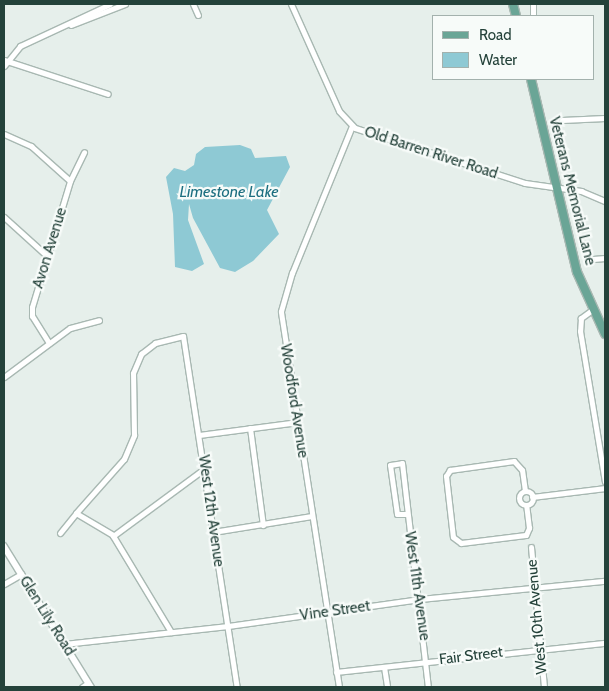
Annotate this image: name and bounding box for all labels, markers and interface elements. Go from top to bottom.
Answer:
legend [432,15,594,80]
text: Road [479,26,512,44]
text: Water [479,51,517,69]
street label: Veterans Memorial Lane [545,115,599,267]
street label: Old Barren River Road [362,123,500,183]
water label: Limestone Lake [179,182,279,202]
street label: Avon Avenue [29,205,71,291]
street label: Woodford Avenue [276,343,312,459]
street label: West 12th Avenue [194,454,228,568]
street label: West 11th Avenue [400,530,434,642]
street label: West 10th Avenue [523,559,551,675]
street label: Glen Lily Road [15,573,79,659]
street label: Vine Street [299,597,371,625]
street label: Fair Street [438,643,504,669]

